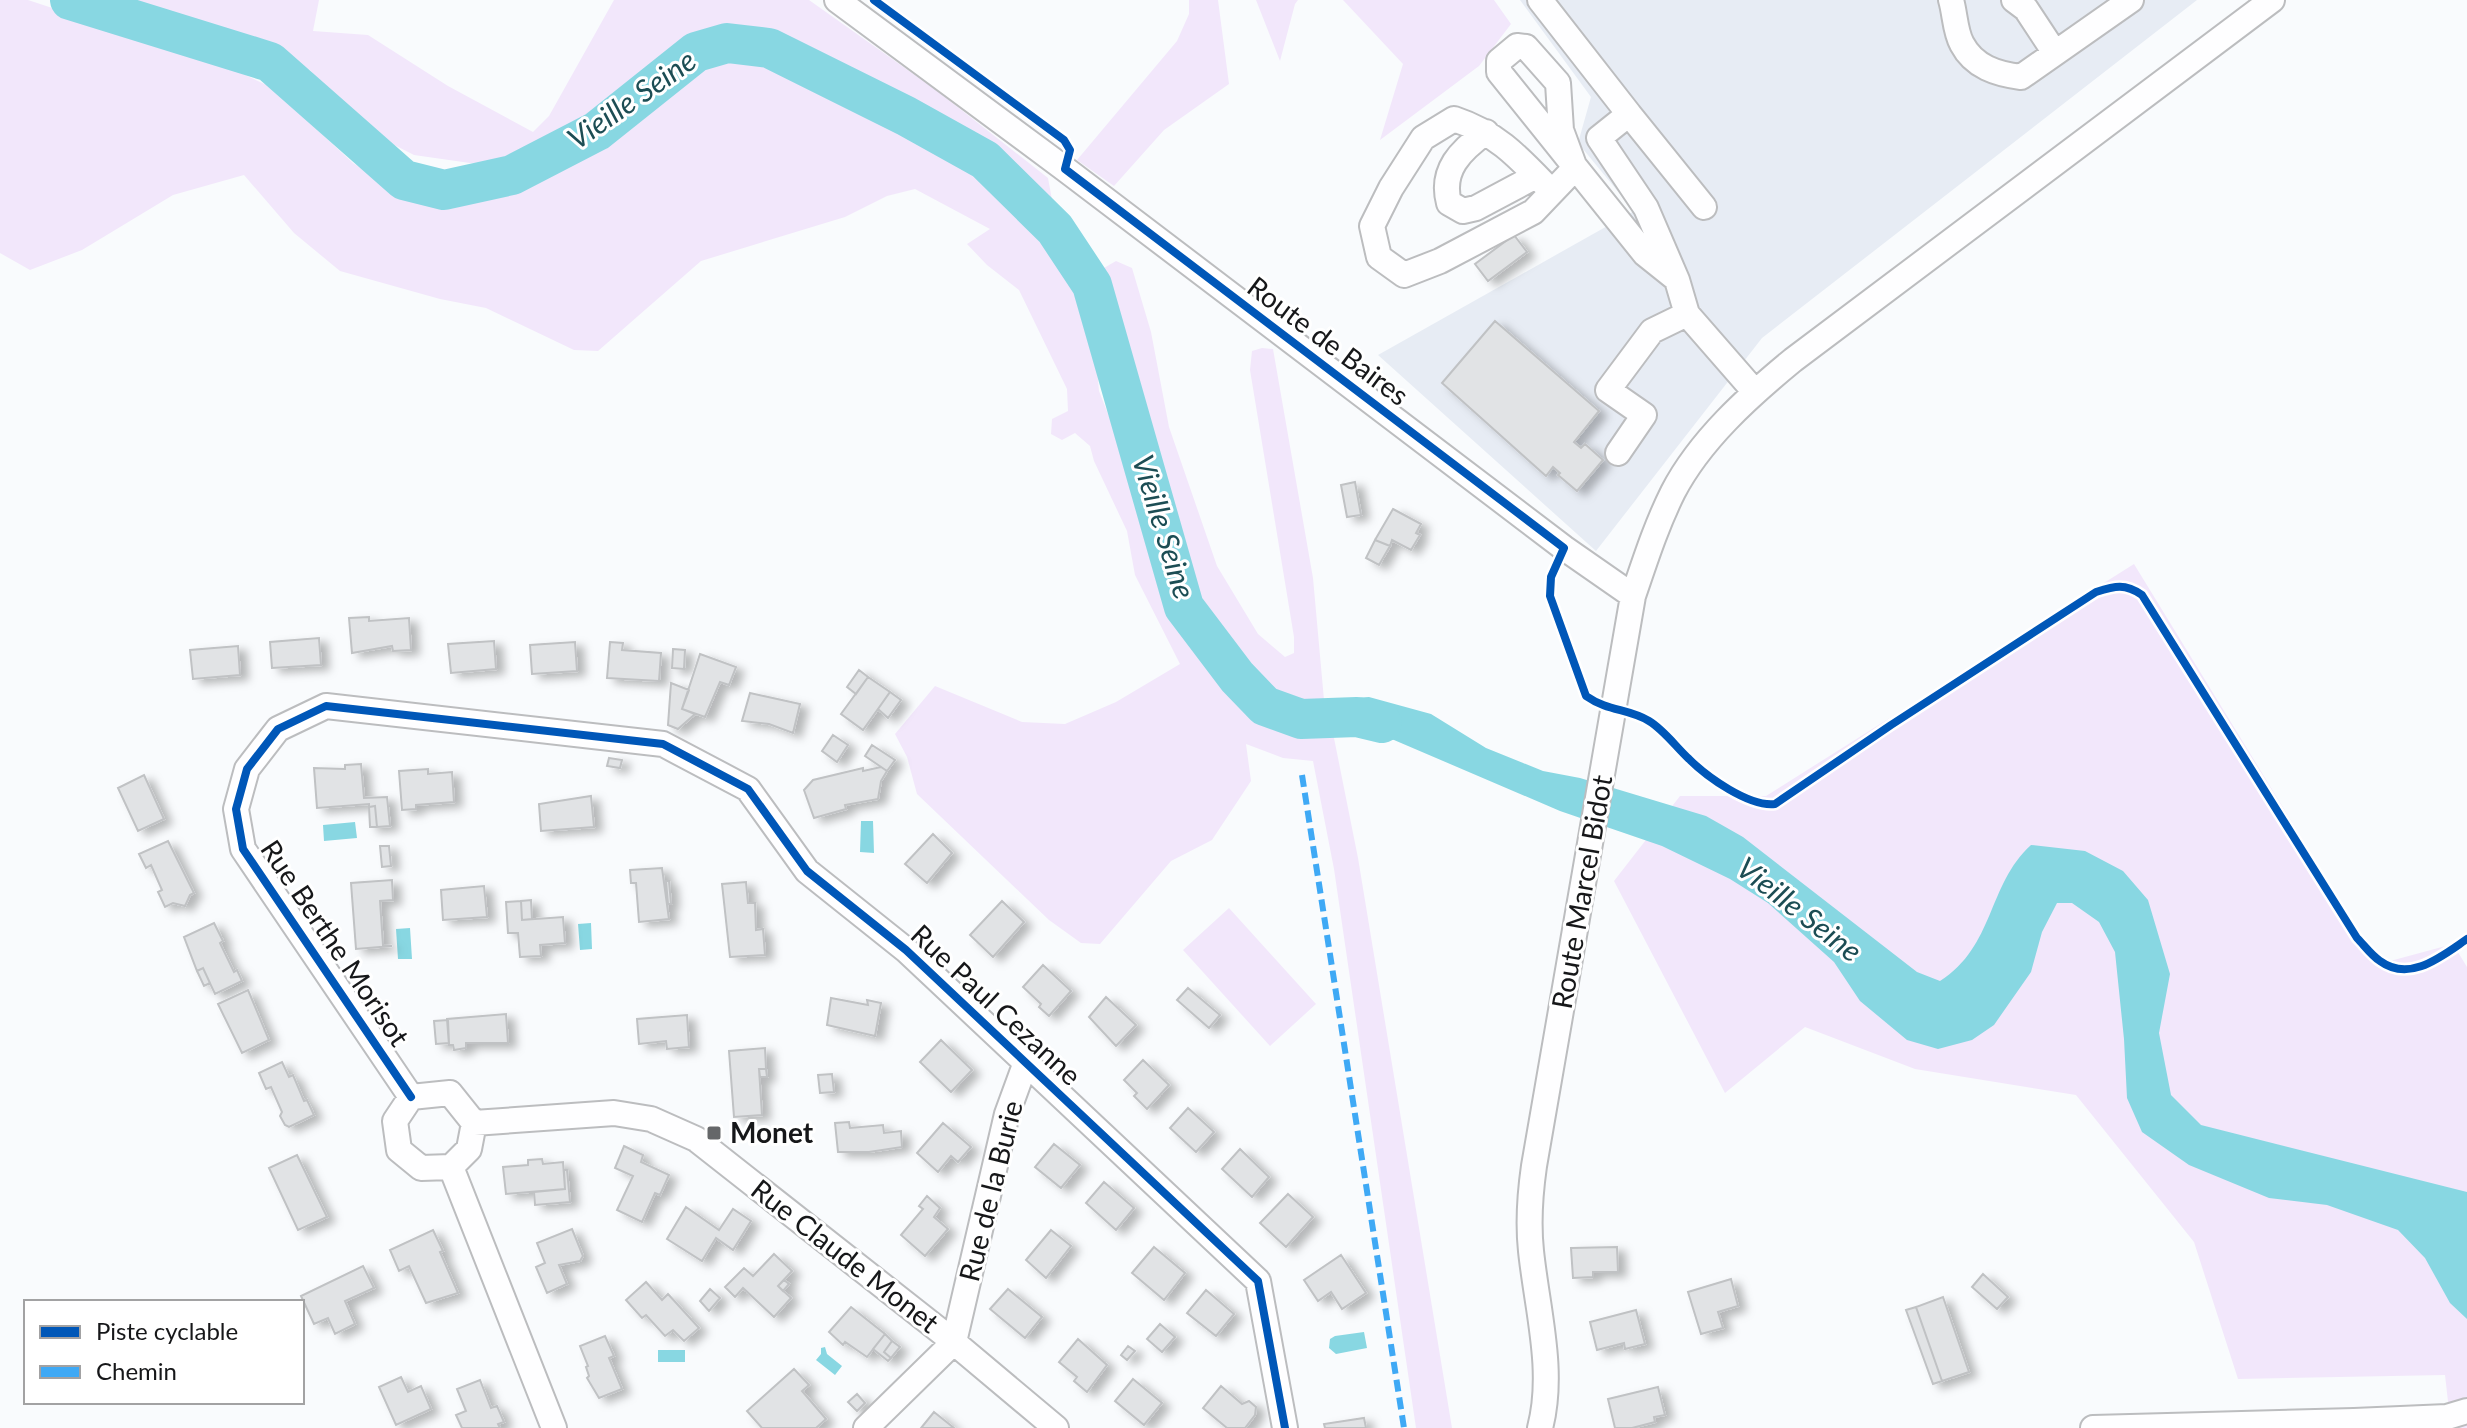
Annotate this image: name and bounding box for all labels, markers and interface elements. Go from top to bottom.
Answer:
water label: Vieille Seine [560,41,702,156]
street label: Route de Baires [1241,269,1416,412]
water label: Vieille Seine [1126,450,1204,603]
street label: Route Marcel Bidot [1544,772,1618,1011]
street label: Rue Berthe Morisot [254,833,417,1052]
water label: Vieille Seine [1731,849,1870,968]
street label: Rue Paul Cezanne [905,917,1089,1092]
street label: Rue de la Burie [951,1097,1029,1285]
place label: Monet [730,1115,814,1149]
marker: Monet [705,1124,723,1142]
street label: Rue Claude Monet [745,1171,946,1339]
legend [24,1300,304,1404]
text: Piste cyclable [96,1316,238,1345]
text: Chemin [96,1356,177,1385]

